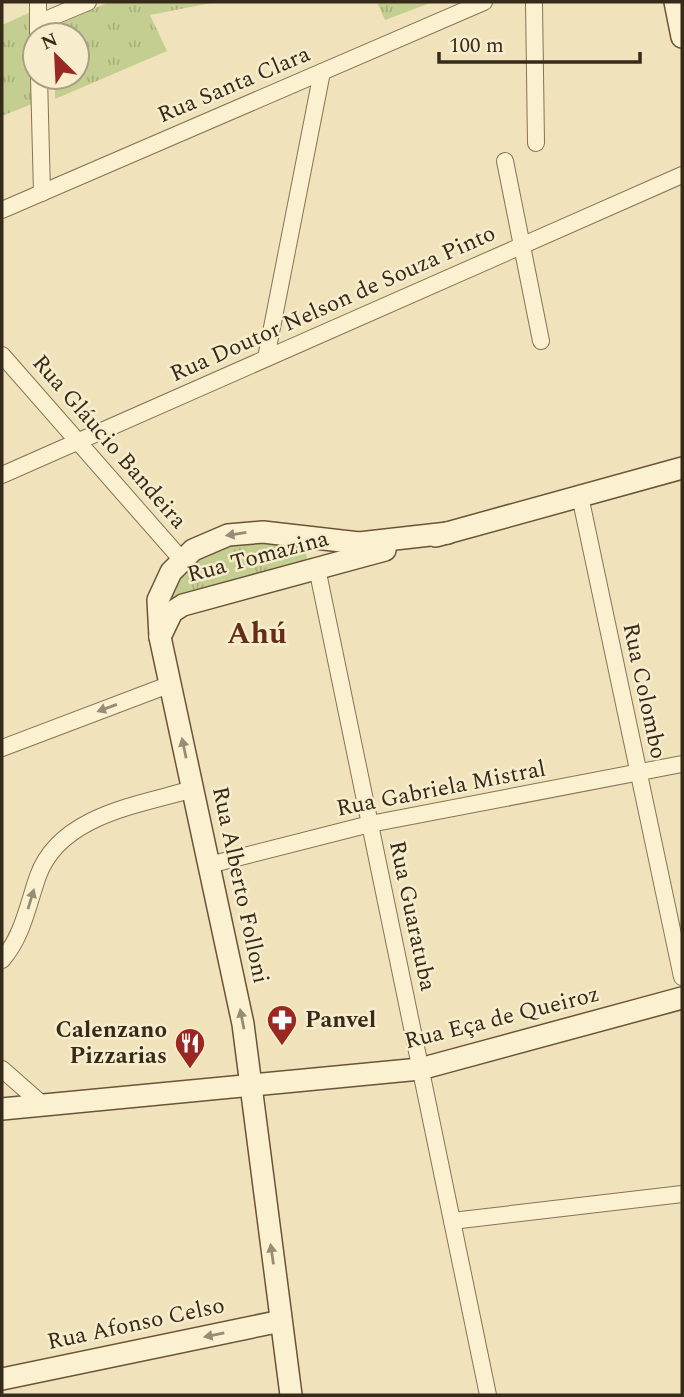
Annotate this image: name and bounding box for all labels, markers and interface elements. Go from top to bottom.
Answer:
north arrow [21,21,91,91]
scale bar [439,21,640,65]
text: N [37,25,63,58]
text: 100 m [449,30,504,62]
street label: Rua Santa Clara [152,37,316,133]
street label: Rua Doutor Nelson de Souza Pinto [165,216,501,392]
street label: Rua Gláucio Bandeira [23,347,195,537]
street label: Rua Tomazina [183,521,333,593]
one-way arrow [225,529,247,540]
district label: Ahú [227,611,287,657]
street label: Rua Colombo [612,620,676,762]
one-way arrow [96,703,117,714]
one-way arrow [179,737,190,759]
street label: Rua Gabriela Mistral [333,752,549,826]
street label: Rua Alberto Folloni [202,783,278,987]
street label: Rua Guaratuba [379,838,445,994]
one-way arrow [26,888,36,909]
street label: Rua Eça de Queiroz [401,977,603,1059]
pharmacy icon: Panvel [265,1003,299,1047]
place label: Panvel [305,1003,376,1038]
one-way arrow [236,1008,247,1030]
place label: Calenzano Pizzarias [56,1013,167,1074]
restaurant icon: Calenzano Pizzarias [173,1026,207,1070]
one-way arrow [266,1243,277,1265]
street label: Rua Afonso Celso [44,1288,228,1360]
one-way arrow [203,1330,225,1341]

